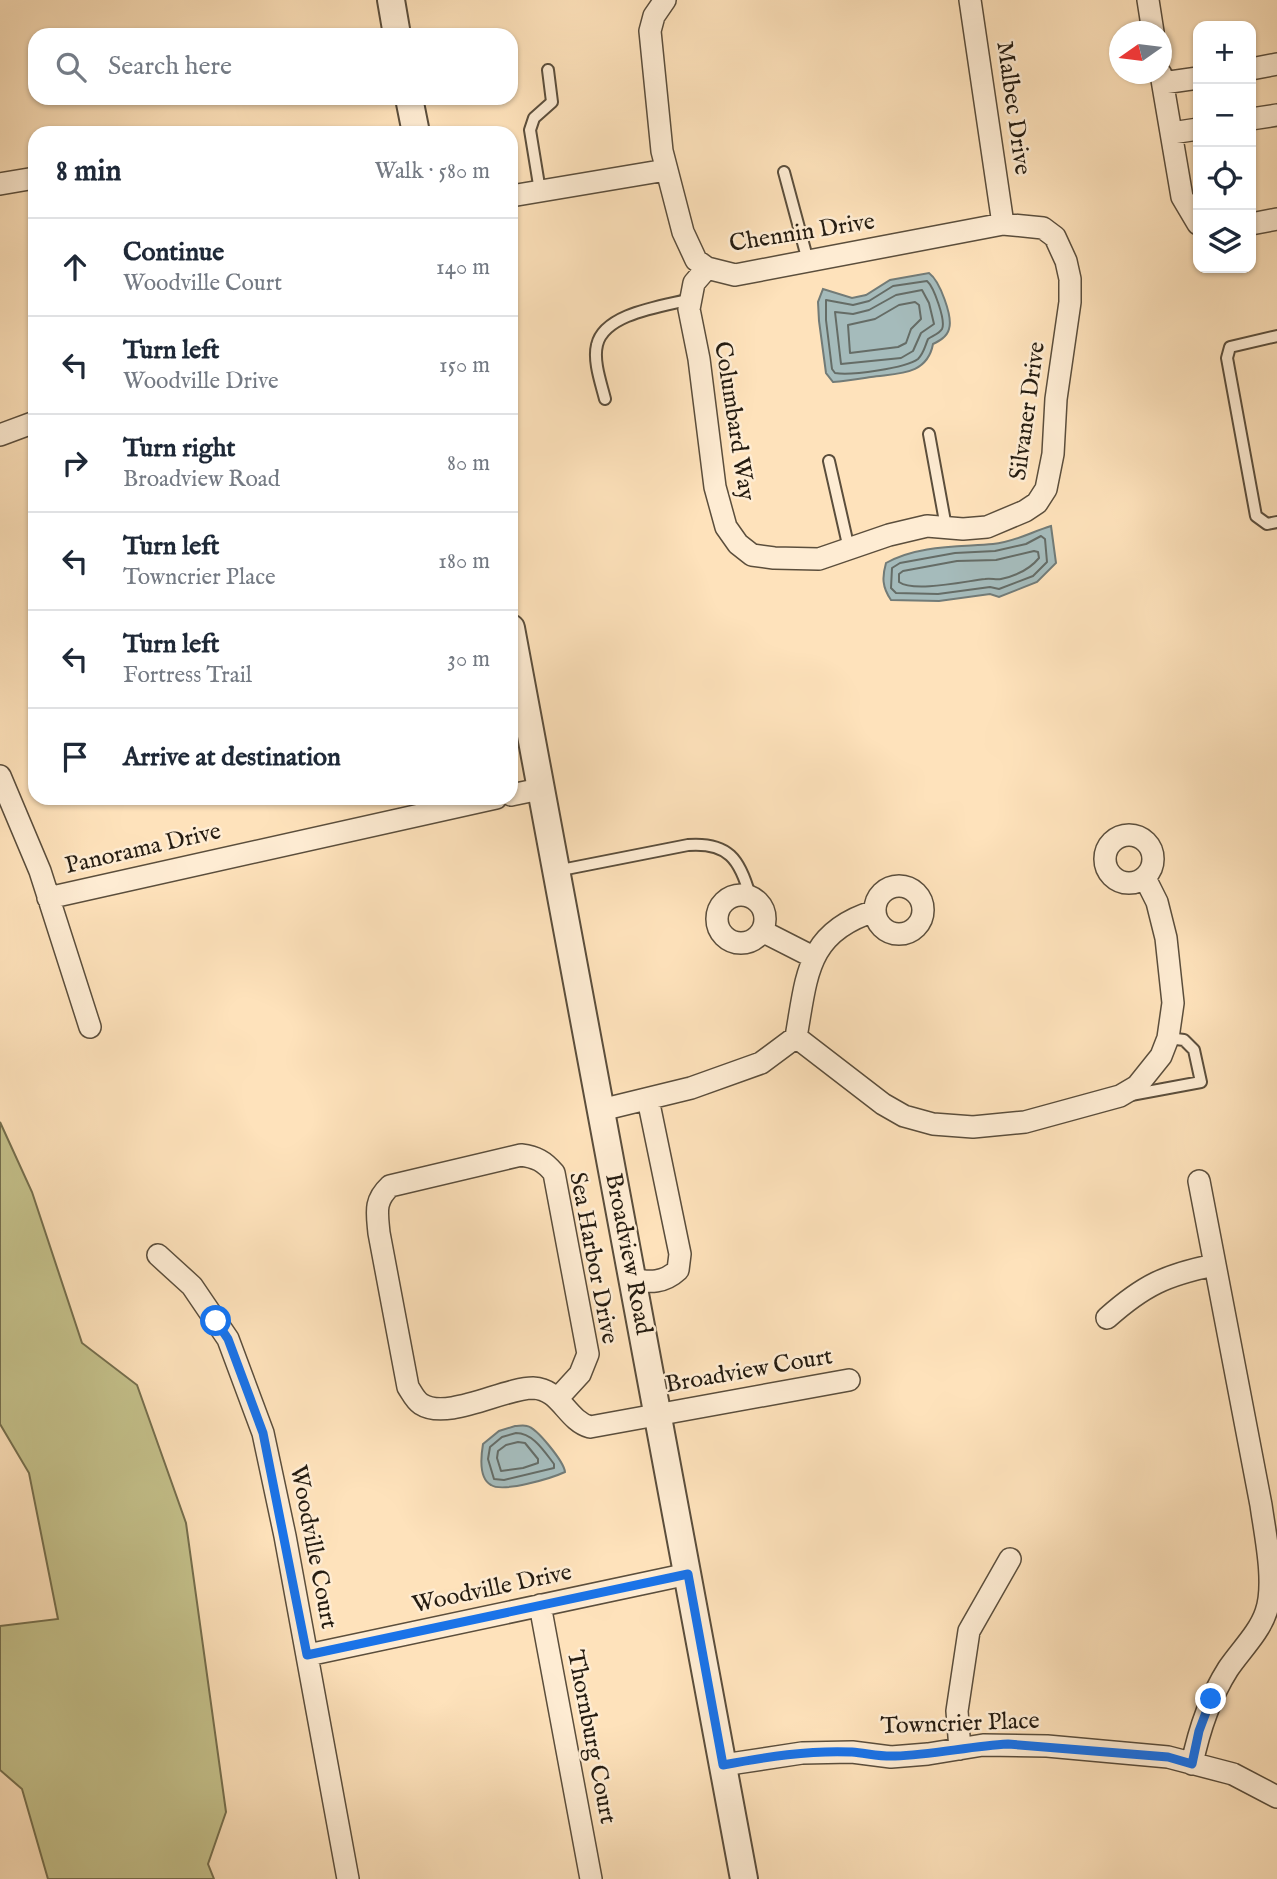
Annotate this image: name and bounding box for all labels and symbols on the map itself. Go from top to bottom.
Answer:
north arrow [1109,21,1172,84]
street label: Malbec Drive [988,39,1038,177]
street label: Chennin Drive [727,206,877,260]
street label: Columbard Way [706,339,762,503]
street label: Silvaner Drive [1003,340,1053,482]
street label: Panorama Drive [62,816,224,882]
street label: Sea Harbor Drive [561,1169,625,1347]
street label: Broadview Road [597,1171,659,1338]
route start [200,1305,231,1336]
street label: Broadview Court [663,1341,835,1401]
street label: Woodville Court [282,1463,344,1631]
street label: Woodville Drive [409,1557,575,1621]
street label: Thornburg Court [559,1647,623,1827]
route end [1195,1683,1226,1714]
street label: Towncrier Place [880,1706,1040,1742]

